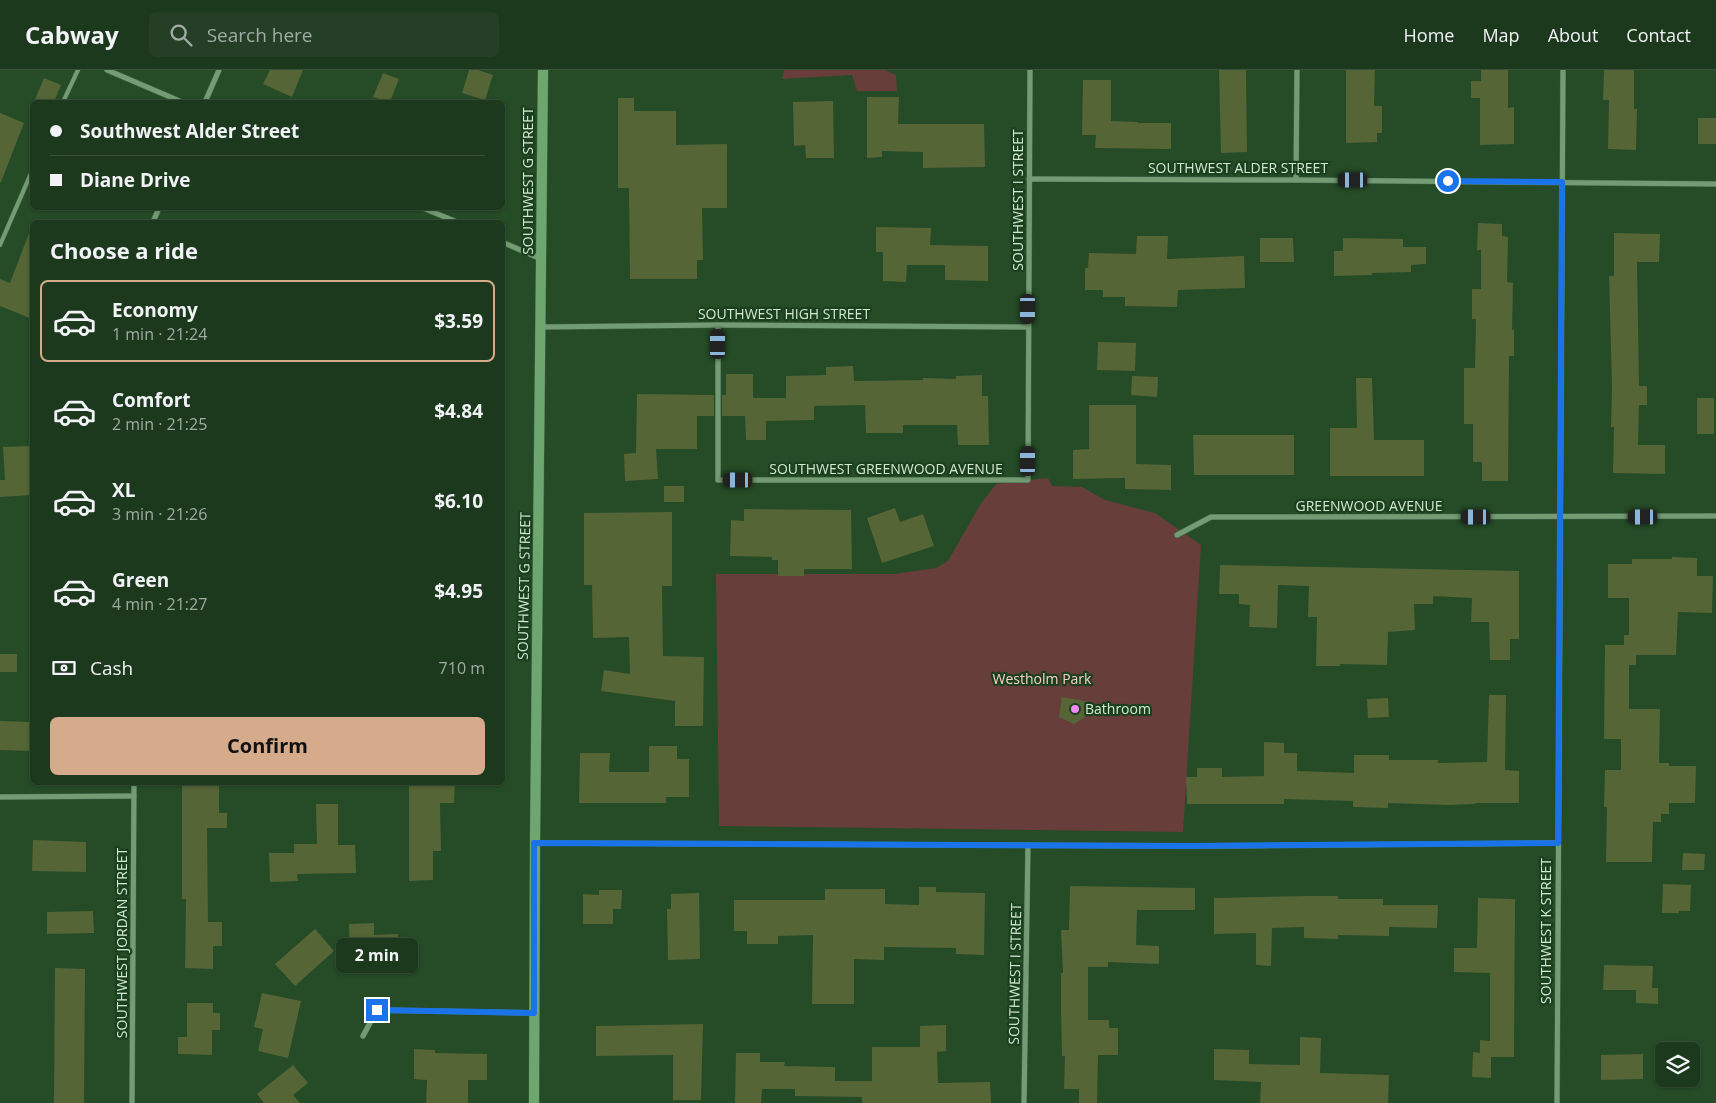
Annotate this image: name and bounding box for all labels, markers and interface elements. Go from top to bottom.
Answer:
search box [149,12,499,57]
text: Cabway [25,18,119,51]
icon: search [167,21,195,49]
text: Search here [207,22,313,48]
text: Home [1404,23,1454,47]
text: Map [1482,23,1520,47]
text: About [1548,23,1598,47]
text: Contact [1626,23,1691,47]
street label: SOUTHWEST G STREET [518,107,537,255]
text: Southwest Alder Street [80,118,299,144]
street label: SOUTHWEST I STREET [1008,129,1027,271]
street label: SOUTHWEST ALDER STREET [1148,158,1328,177]
text: Diane Drive [80,167,191,193]
route start [1437,170,1459,192]
car [1338,173,1368,188]
text: Choose a ride [50,235,198,265]
car [1020,294,1035,324]
text: Economy [112,297,198,323]
icon: car [52,299,97,344]
street label: SOUTHWEST HIGH STREET [698,304,870,323]
text: $3.59 [434,308,483,334]
text: 1 min · 21:24 [112,323,207,345]
car [710,329,725,359]
text: Comfort [112,387,191,413]
icon: car [52,389,97,434]
text: $4.84 [434,398,483,424]
text: 2 min · 21:25 [112,413,207,435]
car [1020,446,1035,476]
street label: SOUTHWEST GREENWOOD AVENUE [769,459,1003,478]
car [723,473,753,488]
text: XL [112,477,135,503]
icon: car [52,479,97,524]
text: $6.10 [434,488,483,514]
street label: GREENWOOD AVENUE [1296,496,1442,515]
text: 3 min · 21:26 [112,503,207,525]
car [1461,510,1491,525]
car [1628,510,1658,525]
street label: SOUTHWEST G STREET [513,512,534,660]
text: Green [112,567,169,593]
icon: car [52,569,97,614]
text: $4.95 [434,578,483,604]
text: 4 min · 21:27 [112,593,207,615]
icon: cash [50,654,78,682]
text: Cash [90,655,133,681]
text: 710 m [439,657,485,679]
park label: Westholm Park [993,669,1092,688]
place label: Bathroom [1085,699,1151,718]
marker: Bathroom [1069,703,1081,715]
button: Confirm [50,717,485,775]
street label: SOUTHWEST JORDAN STREET [112,848,131,1038]
street label: SOUTHWEST K STREET [1536,858,1555,1004]
street label: SOUTHWEST I STREET [1004,903,1025,1045]
callout: 2 min [336,938,418,972]
text: 2 min [355,944,399,966]
route end [366,999,388,1021]
map controls [1655,1042,1700,1087]
button: layers [1655,1042,1700,1087]

